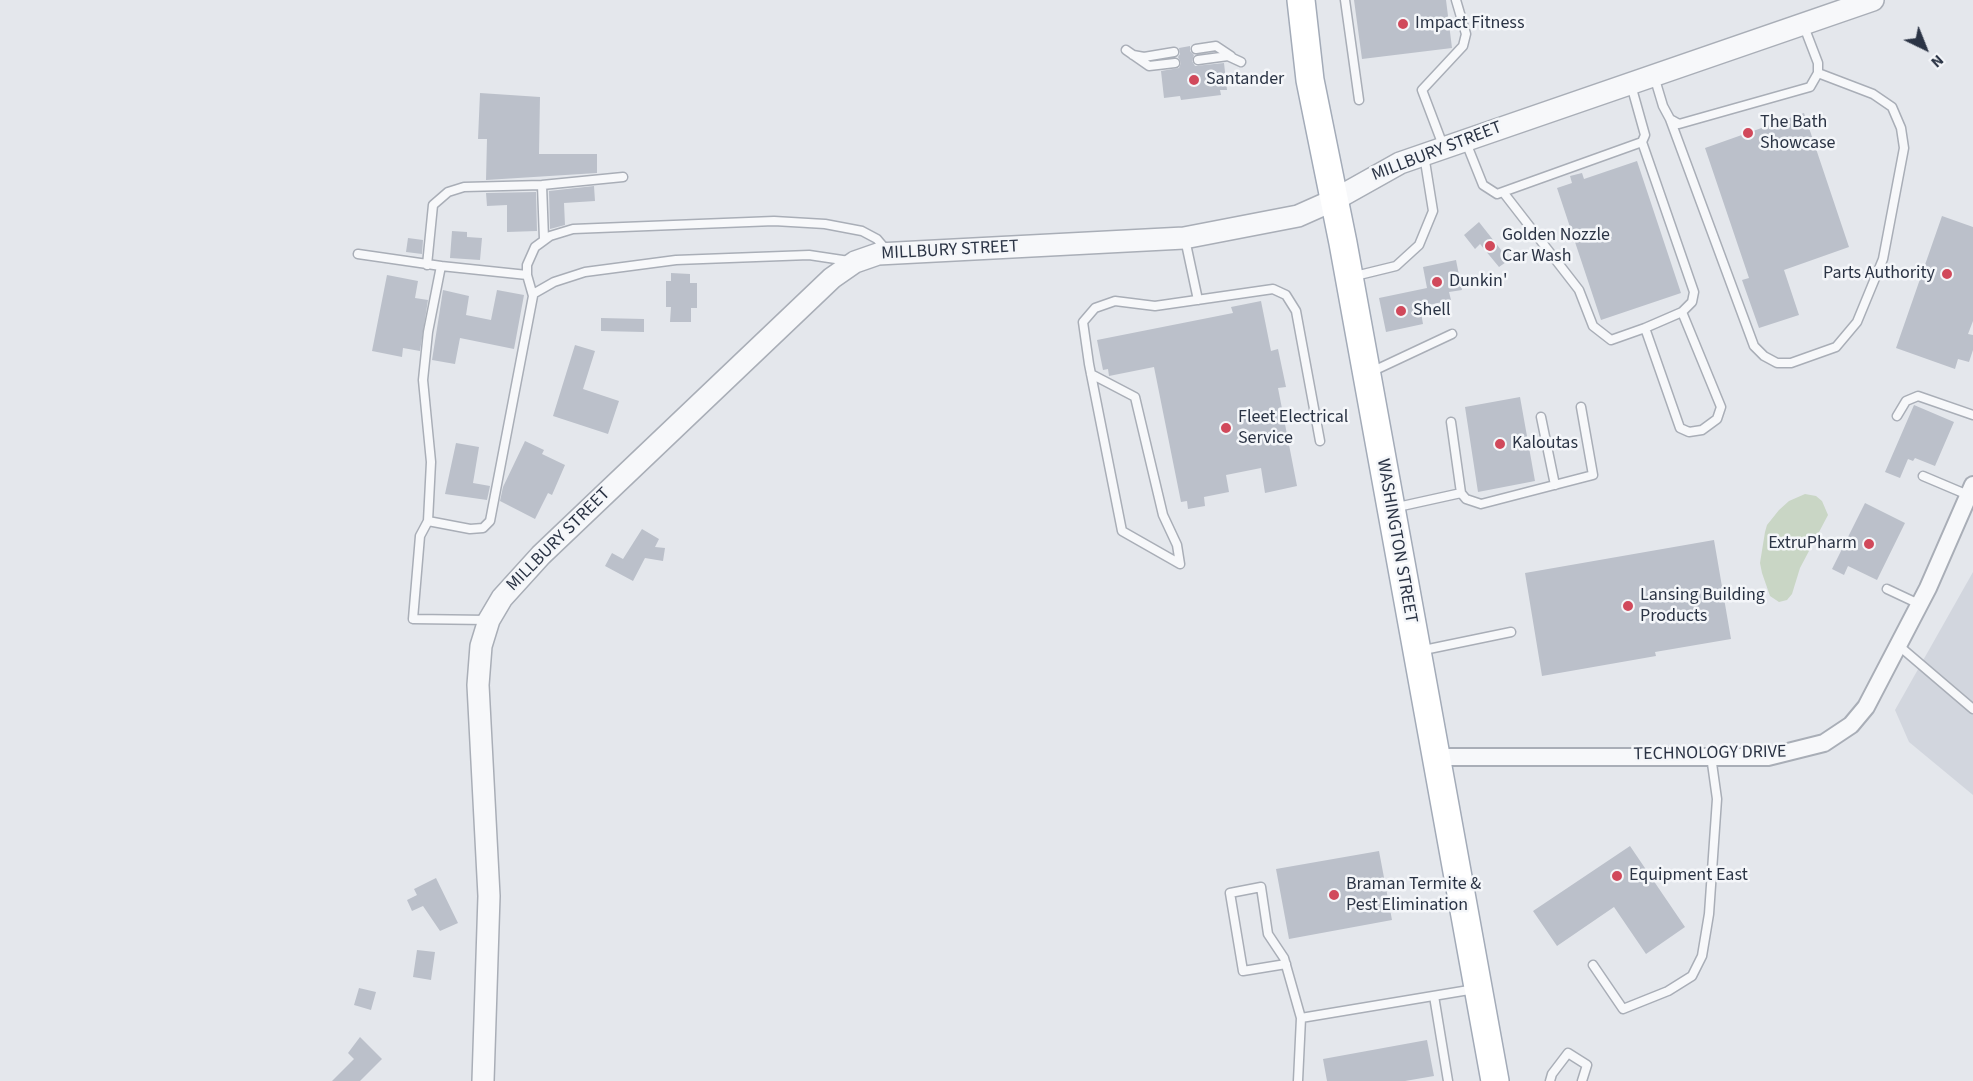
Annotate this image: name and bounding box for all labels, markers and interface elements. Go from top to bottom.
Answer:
place label: Impact Fitness [1415,13,1524,35]
marker: Impact Fitness [1396,17,1410,31]
north arrow [1895,18,1955,78]
text: N [1926,49,1949,73]
place label: Santander [1206,69,1284,91]
marker: Santander [1187,73,1201,87]
place label: The Bath Showcase [1760,112,1836,154]
street label: MILLBURY STREET [1369,117,1505,187]
marker: The Bath Showcase [1741,126,1755,140]
place label: Golden Nozzle Car Wash [1502,225,1610,268]
street label: MILLBURY STREET [881,237,1019,265]
marker: Golden Nozzle Car Wash [1483,239,1497,253]
place label: Parts Authority [1823,263,1935,285]
marker: Parts Authority [1940,267,1954,281]
place label: Dunkin' [1449,271,1507,293]
marker: Dunkin' [1430,275,1444,289]
place label: Shell [1413,300,1451,322]
marker: Shell [1394,304,1408,318]
place label: Fleet Electrical Service [1238,407,1348,450]
marker: Fleet Electrical Service [1219,421,1233,435]
place label: Kaloutas [1512,433,1578,455]
marker: Kaloutas [1493,437,1507,451]
street label: WASHINGTON STREET [1371,457,1421,625]
street label: MILLBURY STREET [503,484,615,596]
place label: ExtruPharm [1768,533,1857,555]
marker: ExtruPharm [1862,537,1876,551]
place label: Lansing Building Products [1640,585,1765,628]
marker: Lansing Building Products [1621,599,1635,613]
street label: TECHNOLOGY DRIVE [1633,742,1787,766]
place label: Equipment East [1629,865,1748,887]
marker: Equipment East [1610,869,1624,883]
place label: Braman Termite & Pest Elimination [1346,874,1481,916]
marker: Braman Termite & Pest Elimination [1327,888,1341,902]

